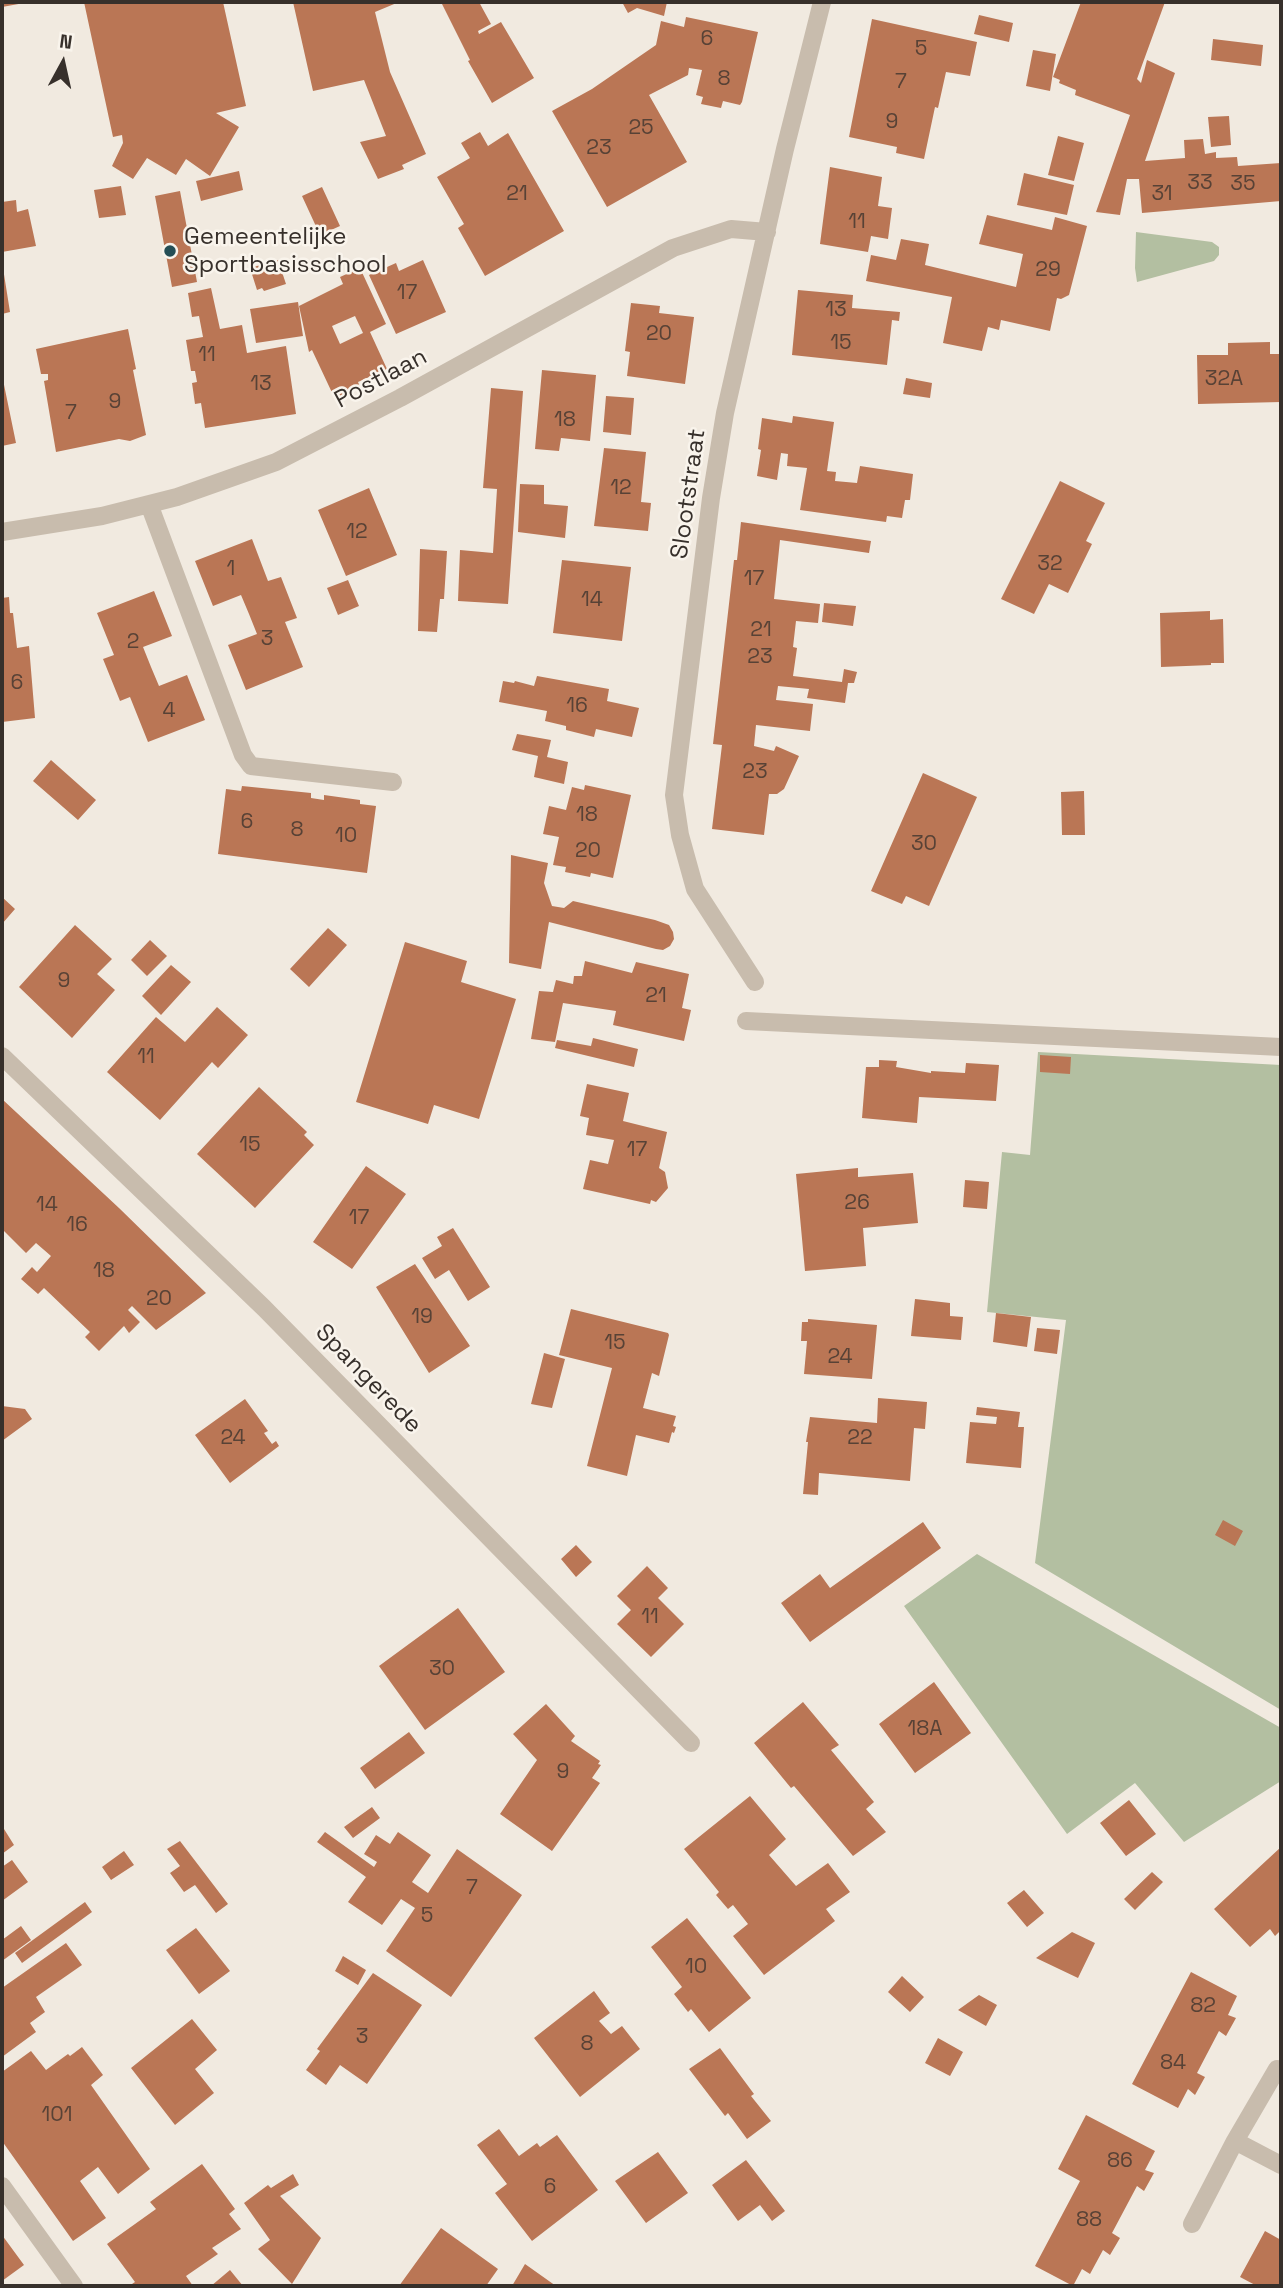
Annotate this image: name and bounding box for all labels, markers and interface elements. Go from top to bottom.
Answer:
house number: 6 [701,26,713,52]
north arrow [28,28,98,98]
text: N [58,28,74,55]
house number: 5 [915,36,927,62]
house number: 8 [717,66,731,92]
house number: 7 [895,69,907,95]
house number: 9 [886,109,898,135]
house number: 25 [628,115,654,141]
house number: 23 [586,135,612,161]
house number: 33 [1187,170,1213,196]
house number: 35 [1230,171,1256,197]
house number: 21 [506,181,528,207]
house number: 31 [1151,181,1173,207]
house number: 11 [848,209,866,235]
place label: Gemeentelijke Sportbasisschool [184,223,387,279]
marker: Gemeentelijke Sportbasisschool [162,243,178,259]
house number: 29 [1035,257,1061,283]
house number: 17 [397,280,417,306]
house number: 13 [825,297,847,323]
house number: 20 [646,321,672,347]
house number: 15 [830,330,852,356]
house number: 11 [198,342,216,368]
street label: Postlaan [330,343,432,415]
house number: 32A [1205,366,1243,392]
house number: 13 [250,371,272,397]
house number: 9 [109,389,121,415]
house number: 7 [65,400,77,426]
house number: 18 [554,407,576,433]
street label: Slootstraat [666,427,712,561]
house number: 12 [610,475,632,501]
house number: 12 [346,519,368,545]
house number: 32 [1037,551,1063,577]
house number: 1 [227,556,235,582]
house number: 17 [744,566,764,592]
house number: 14 [581,587,603,613]
house number: 21 [750,617,772,643]
house number: 3 [261,626,273,652]
house number: 2 [127,629,139,655]
house number: 23 [747,644,773,670]
house number: 6 [11,670,23,696]
house number: 16 [566,693,588,719]
house number: 4 [162,698,176,724]
house number: 23 [742,759,768,785]
house number: 18 [576,802,598,828]
house number: 6 [241,809,253,835]
house number: 8 [290,817,304,843]
house number: 10 [335,823,357,849]
house number: 30 [911,831,937,857]
house number: 20 [575,838,601,864]
house number: 9 [58,968,70,994]
house number: 21 [645,983,667,1009]
house number: 11 [137,1044,155,1070]
house number: 15 [239,1132,261,1158]
house number: 17 [627,1137,647,1163]
house number: 26 [844,1190,870,1216]
house number: 14 [36,1192,58,1218]
house number: 17 [349,1205,369,1231]
house number: 16 [66,1212,88,1238]
house number: 18 [93,1258,115,1284]
house number: 20 [146,1286,172,1312]
house number: 19 [411,1304,433,1330]
street label: Spangerede [309,1318,427,1440]
house number: 15 [604,1330,626,1356]
house number: 24 [827,1344,853,1370]
house number: 24 [220,1425,246,1451]
house number: 22 [847,1425,873,1451]
house number: 11 [641,1604,659,1630]
house number: 30 [429,1656,455,1682]
house number: 18A [907,1716,943,1742]
house number: 9 [557,1759,569,1785]
house number: 7 [466,1875,478,1901]
house number: 5 [421,1903,433,1929]
house number: 10 [685,1954,707,1980]
house number: 82 [1190,1993,1216,2019]
house number: 3 [356,2024,368,2050]
house number: 8 [580,2031,594,2057]
house number: 84 [1160,2050,1186,2076]
house number: 101 [41,2102,73,2128]
house number: 86 [1107,2148,1133,2174]
house number: 6 [544,2174,556,2200]
house number: 88 [1076,2207,1102,2233]

